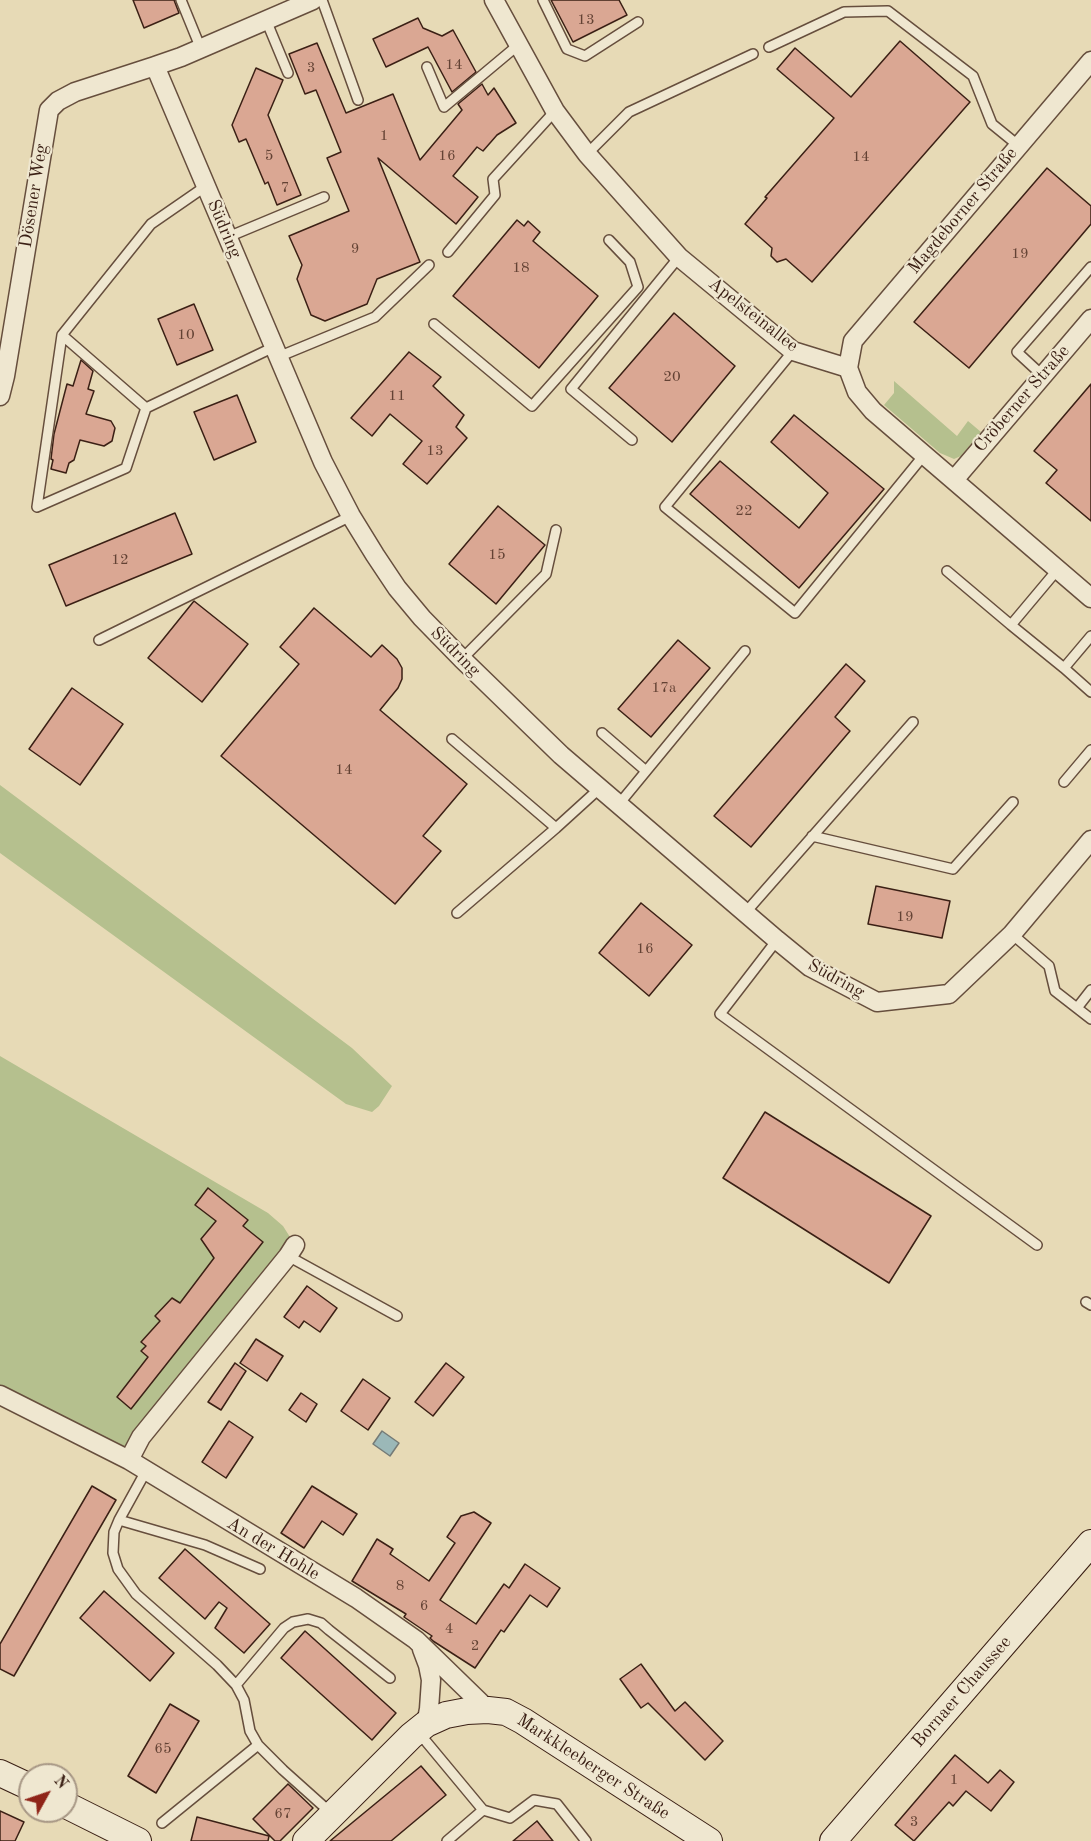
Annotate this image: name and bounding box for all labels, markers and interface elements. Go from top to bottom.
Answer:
house number: 13 [577,11,595,29]
house number: 14 [445,56,463,74]
house number: 3 [307,59,315,77]
house number: 1 [380,127,388,145]
street label: Dösener Weg [15,142,53,250]
street label: Magdeborner Straße [904,143,1022,279]
house number: 5 [265,147,273,165]
house number: 16 [438,147,456,165]
house number: 14 [852,148,870,166]
house number: 7 [281,179,289,197]
street label: Südring [202,196,246,262]
house number: 9 [351,240,359,258]
house number: 19 [1011,245,1029,263]
house number: 18 [512,259,530,277]
street label: Apelsteinallee [704,273,802,357]
house number: 10 [177,326,195,344]
street label: Cröberner Straße [970,341,1074,457]
house number: 20 [663,368,681,386]
house number: 11 [388,387,406,405]
house number: 13 [426,442,444,460]
house number: 22 [735,502,753,520]
house number: 15 [488,546,506,564]
house number: 12 [111,551,129,569]
street label: Südring [425,622,485,682]
house number: 17a [652,679,676,697]
house number: 14 [335,761,353,779]
house number: 19 [896,908,914,926]
house number: 16 [636,940,654,958]
street label: Südring [804,955,868,1003]
street label: An der Hohle [223,1513,323,1585]
house number: 8 [396,1577,404,1595]
house number: 6 [420,1597,428,1615]
house number: 4 [445,1620,453,1638]
street label: Bornaer Chaussee [908,1632,1016,1752]
house number: 2 [471,1637,479,1655]
street label: Markkleeberger Straße [512,1709,674,1825]
house number: 65 [154,1740,172,1758]
north arrow [18,1763,78,1823]
house number: 1 [950,1771,958,1789]
text: N [50,1773,70,1793]
house number: 67 [274,1805,292,1823]
house number: 3 [910,1813,918,1831]

